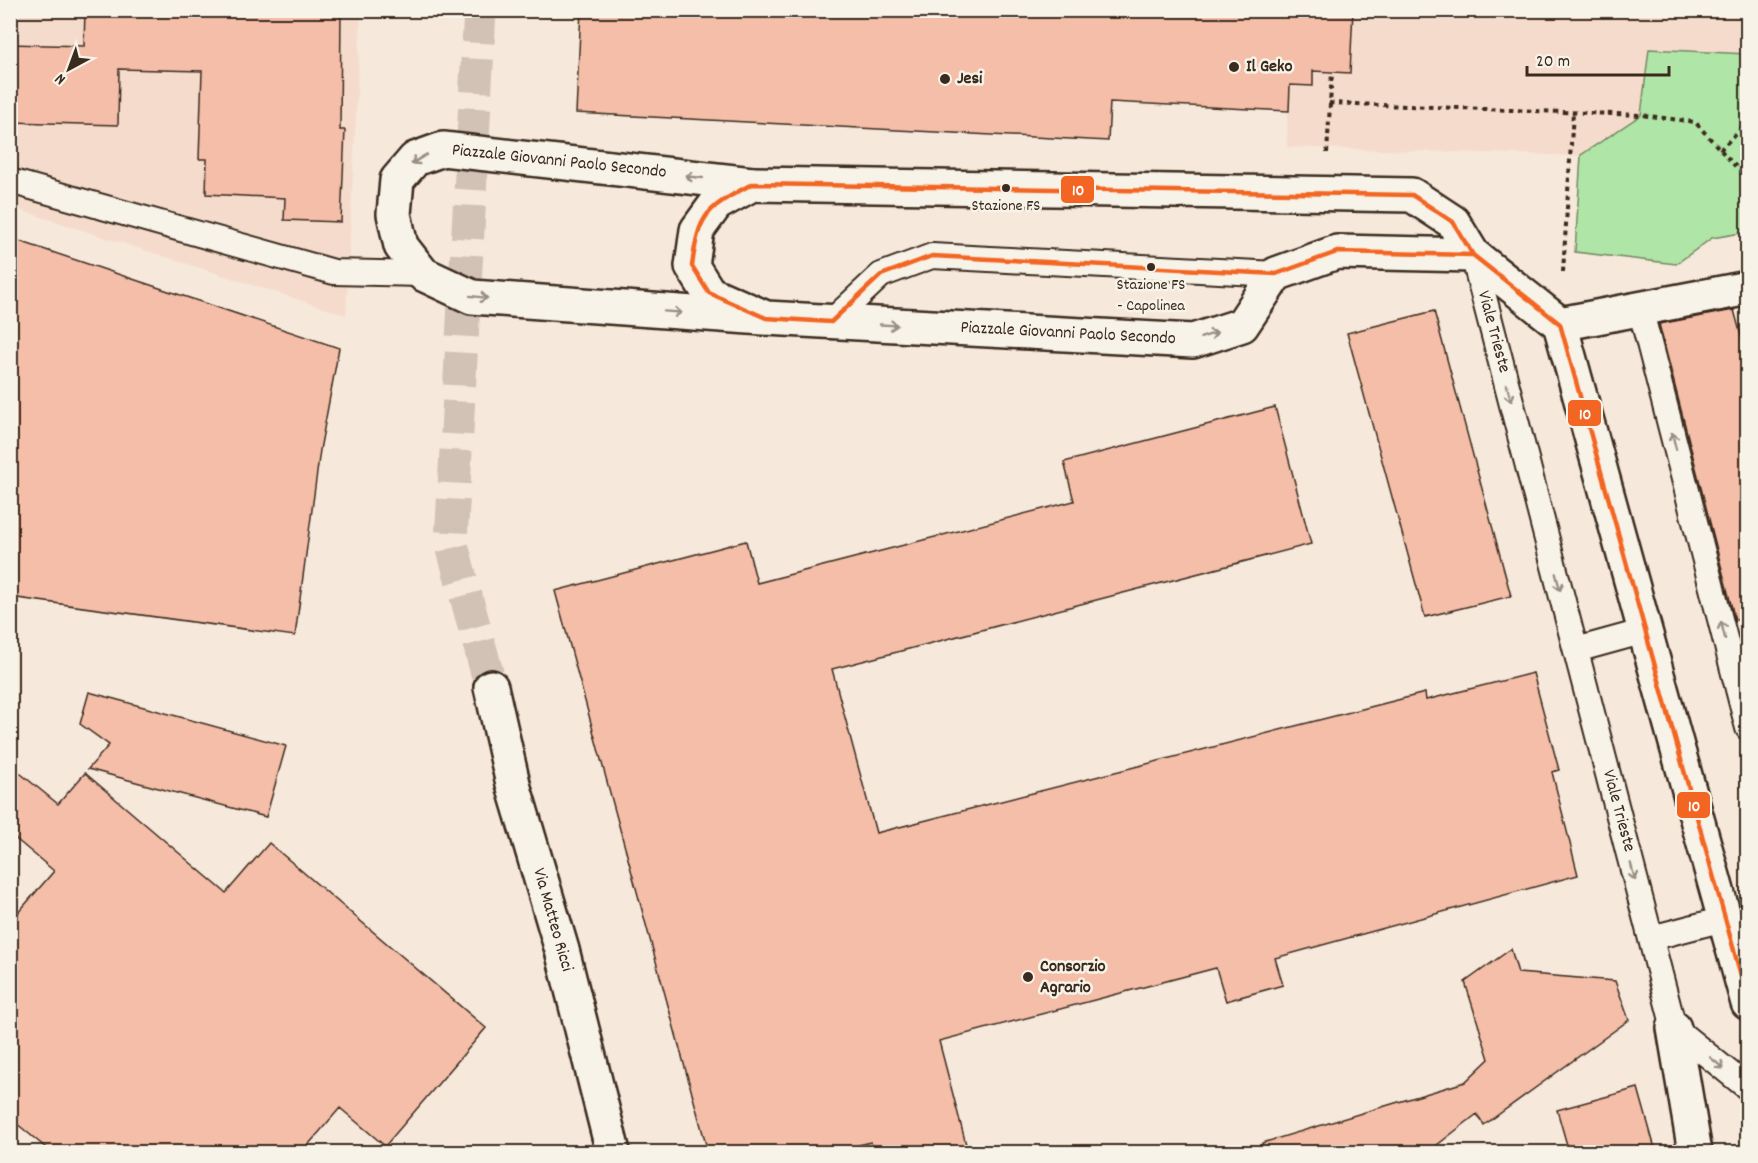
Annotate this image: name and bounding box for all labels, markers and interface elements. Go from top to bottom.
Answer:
north arrow [39,39,99,99]
scale bar [1527,39,1670,77]
text: 20 m [1536,50,1570,75]
place label: Il Geko [1246,55,1292,80]
marker: Il Geko [1227,60,1241,74]
text: N [50,67,71,90]
place label: Jesi [957,67,983,92]
marker: Jesi [938,72,952,86]
street label: Piazzale Giovanni Paolo Secondo [450,138,668,186]
one-way arrow [411,154,428,166]
one-way arrow [684,171,704,182]
line badge: 10 [1060,175,1095,204]
text: 10 [1072,180,1084,203]
marker: Stazione FS [1000,182,1012,194]
place label: Stazione FS [972,195,1040,218]
marker: Stazione FS - Capolinea [1145,261,1157,273]
place label: Stazione FS - Capolinea [1117,274,1185,318]
street label: Viale Trieste [1470,288,1516,376]
one-way arrow [469,292,488,303]
one-way arrow [663,307,683,318]
street label: Piazzale Giovanni Paolo Secondo [960,316,1176,352]
one-way arrow [879,319,899,330]
one-way arrow [1199,329,1218,340]
one-way arrow [1503,383,1515,402]
line badge: 10 [1567,399,1602,427]
text: 10 [1579,404,1591,427]
one-way arrow [1668,432,1680,451]
one-way arrow [1553,572,1564,591]
one-way arrow [1716,621,1728,640]
street label: Viale Trieste [1595,767,1641,855]
line badge: 10 [1676,791,1711,819]
text: 10 [1688,796,1700,819]
one-way arrow [1628,862,1640,881]
street label: Via Matteo Ricci [525,865,579,975]
place label: Consorzio Agrario [1040,955,1106,1001]
marker: Consorzio Agrario [1021,970,1035,984]
one-way arrow [1709,1056,1725,1069]

